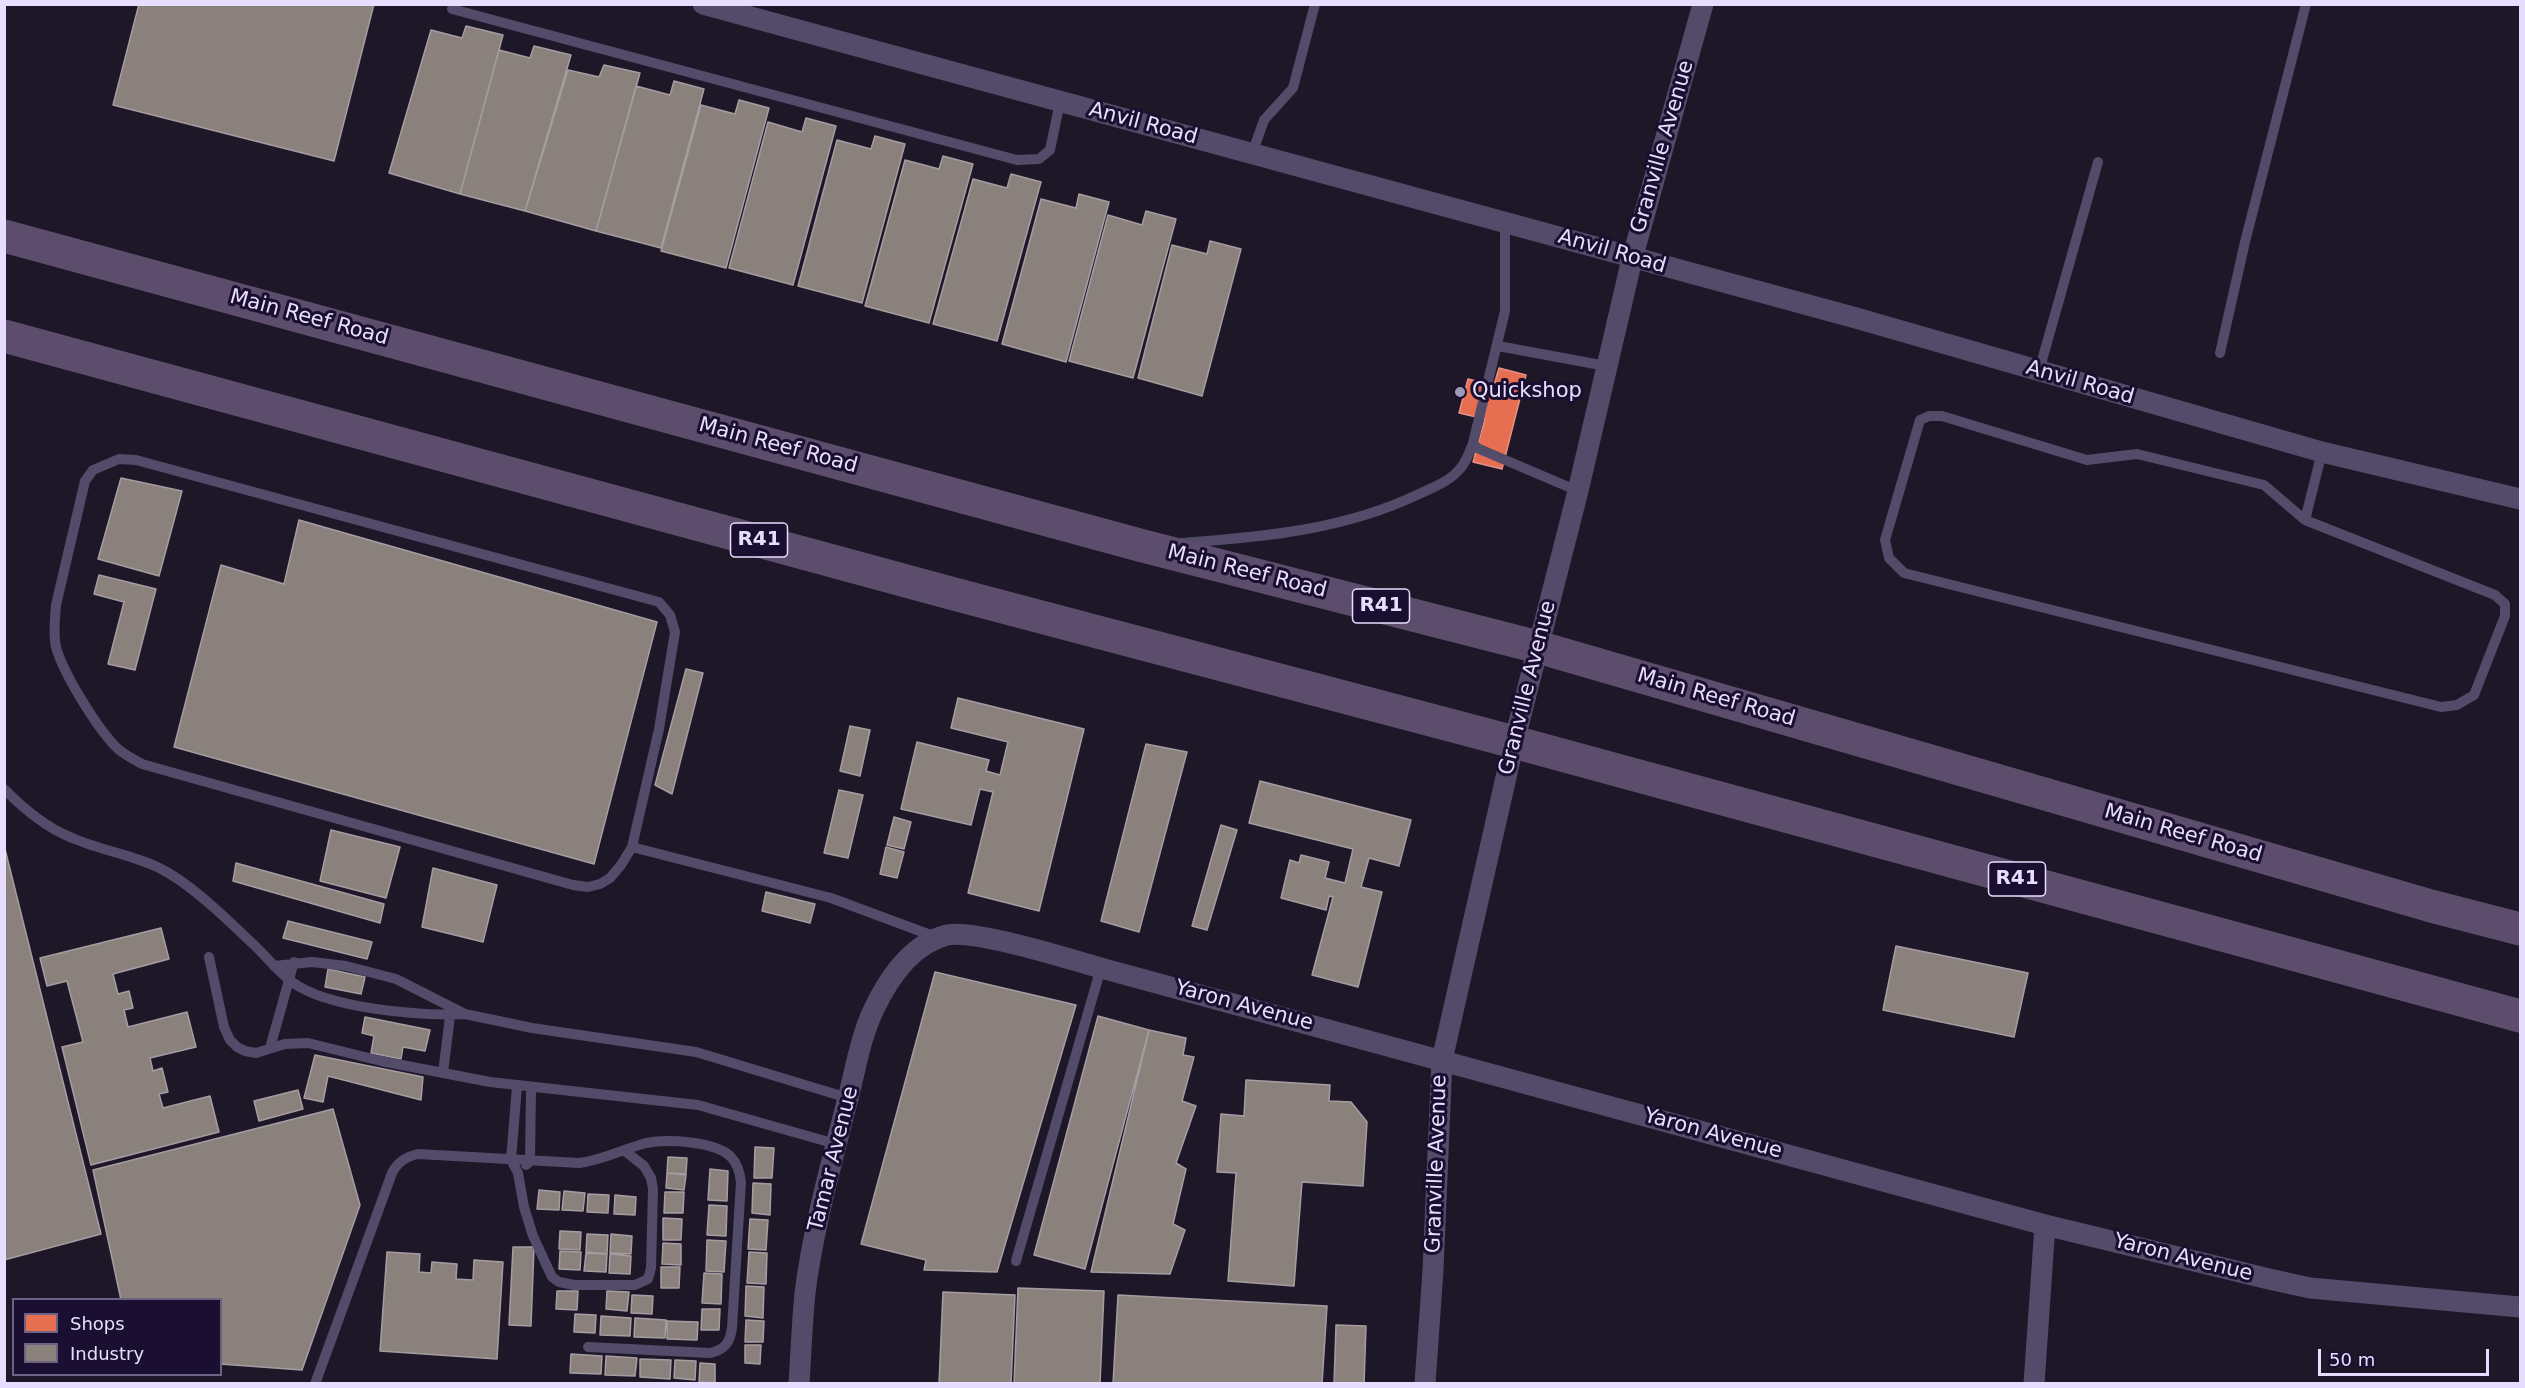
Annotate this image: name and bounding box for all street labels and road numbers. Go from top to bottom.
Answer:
street label: Granville Avenue [1626,58,1700,236]
street label: Anvil Road [1086,97,1200,151]
street label: Anvil Road [1555,225,1669,279]
street label: Main Reef Road [227,285,391,351]
street label: Anvil Road [2023,356,2137,410]
street label: Main Reef Road [696,413,860,479]
road number: R41 [730,523,788,557]
street label: Main Reef Road [1165,540,1329,604]
road number: R41 [1352,589,1410,623]
street label: Granville Avenue [1494,598,1562,778]
street label: Main Reef Road [1634,663,1798,733]
street label: Main Reef Road [2101,799,2265,869]
road number: R41 [1988,862,2046,896]
street label: Yaron Avenue [1172,975,1316,1037]
street label: Granville Avenue [1421,1074,1453,1254]
street label: Tamar Avenue [804,1084,864,1234]
street label: Yaron Avenue [1641,1103,1785,1165]
street label: Yaron Avenue [2111,1229,2255,1287]

